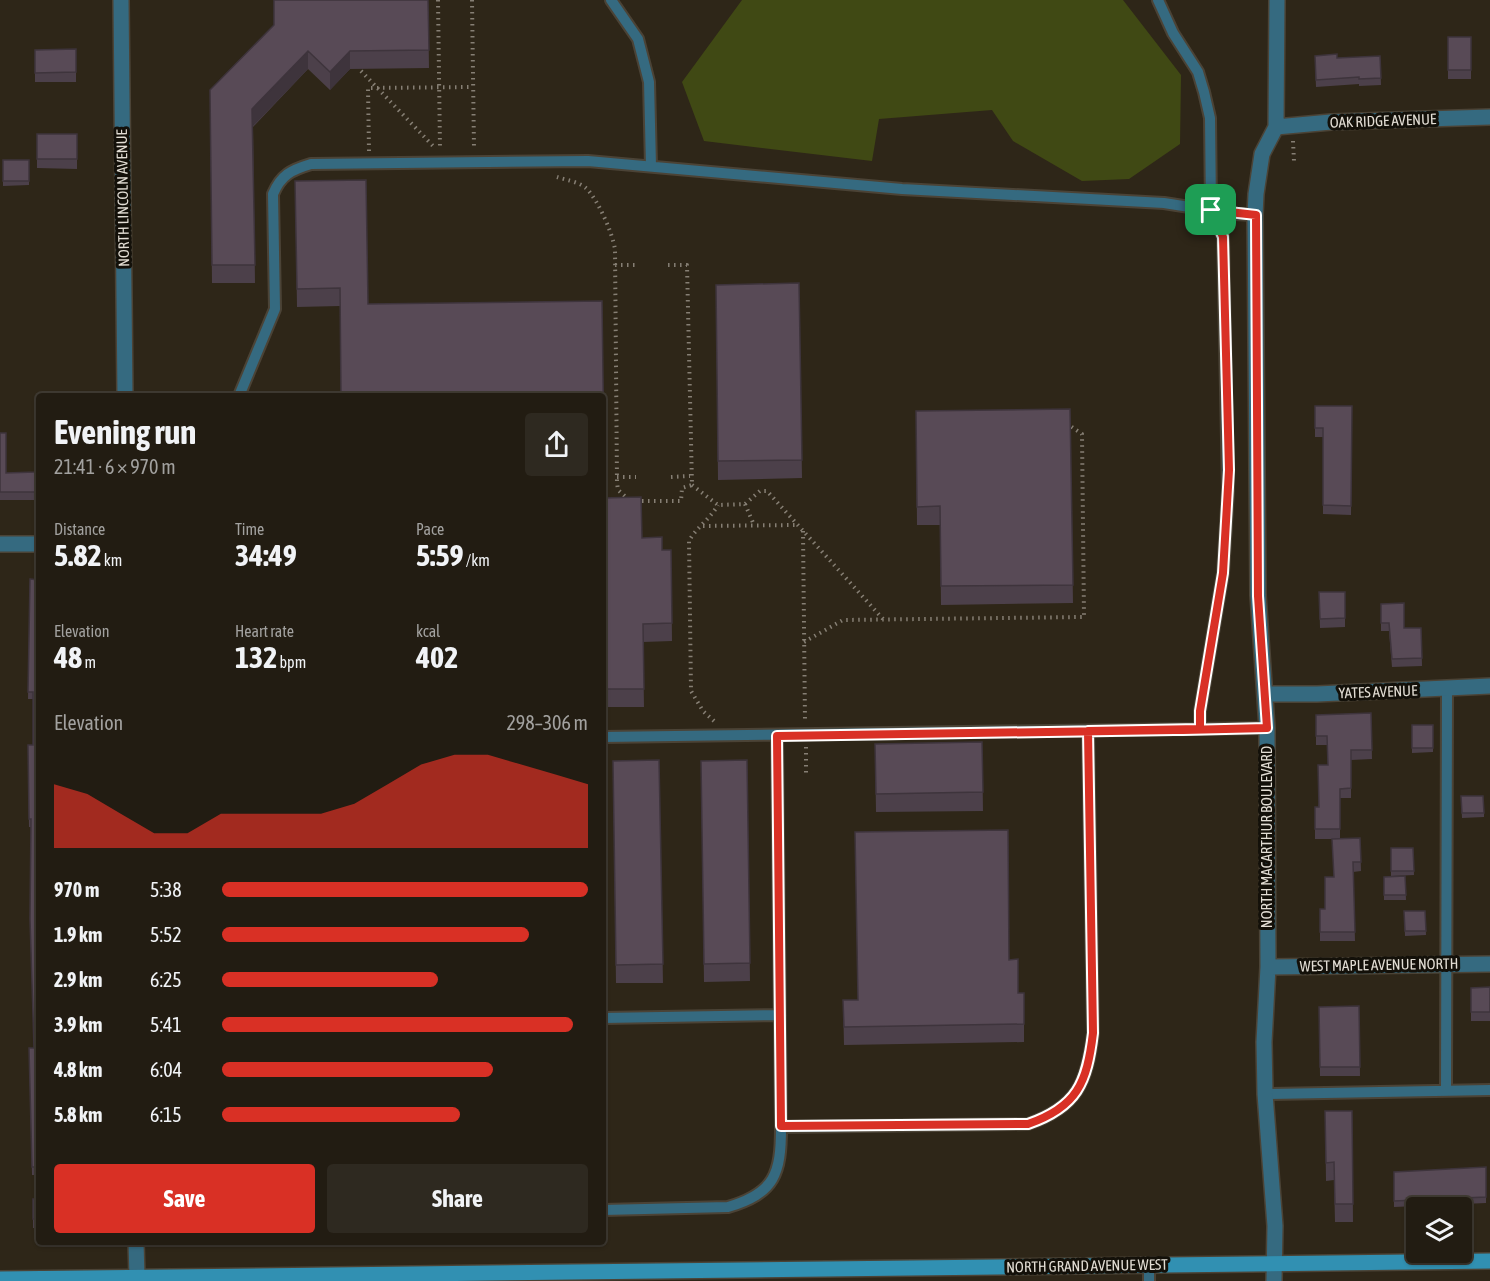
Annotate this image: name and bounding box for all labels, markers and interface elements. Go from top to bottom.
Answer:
street label: OAK RIDGE AVENUE [1329,110,1437,131]
street label: NORTH LINCOLN AVENUE [113,128,132,267]
pin [1185,184,1236,235]
icon: arrive [1194,193,1227,226]
text: Evening run [54,413,196,451]
button: share [525,413,588,476]
text: 21:41 · 6 × 970 m [54,455,176,478]
text: Distance [54,520,105,538]
text: Time [235,520,264,538]
text: Pace [416,520,444,538]
text: 5.82 [54,538,102,572]
text: 34:49 [235,538,297,572]
text: 5:59 [416,538,464,572]
text: km [102,551,122,569]
text: /km [464,551,490,569]
text: Elevation [54,622,109,640]
text: Heart rate [235,622,294,640]
text: kcal [416,622,440,640]
text: 48 [54,640,82,674]
text: 132 [235,640,277,674]
text: 402 [416,640,458,674]
text: m [82,653,96,671]
text: bpm [277,653,306,671]
street label: YATES AVENUE [1338,682,1418,701]
text: Elevation [54,711,123,734]
text: 298–306 m [506,711,588,734]
street label: NORTH MACARTHUR BOULEVARD [1258,746,1275,928]
text: 970 m [54,878,99,901]
text: 5:38 [150,878,182,901]
text: 1.9 km [54,923,102,946]
text: 5:52 [150,923,182,946]
street label: WEST MAPLE AVENUE NORTH [1300,955,1458,974]
text: 2.9 km [54,968,102,991]
text: 6:25 [150,968,182,991]
text: 3.9 km [54,1013,102,1036]
text: 5:41 [150,1013,182,1036]
text: 4.8 km [54,1058,102,1081]
text: 6:04 [150,1058,182,1081]
text: 5.8 km [54,1103,102,1126]
text: 6:15 [150,1103,182,1126]
button: Save [54,1164,315,1233]
button: Share [327,1164,588,1233]
map controls [1406,1197,1472,1263]
button: layers [1406,1197,1472,1263]
street label: NORTH GRAND AVENUE WEST [1006,1256,1168,1275]

